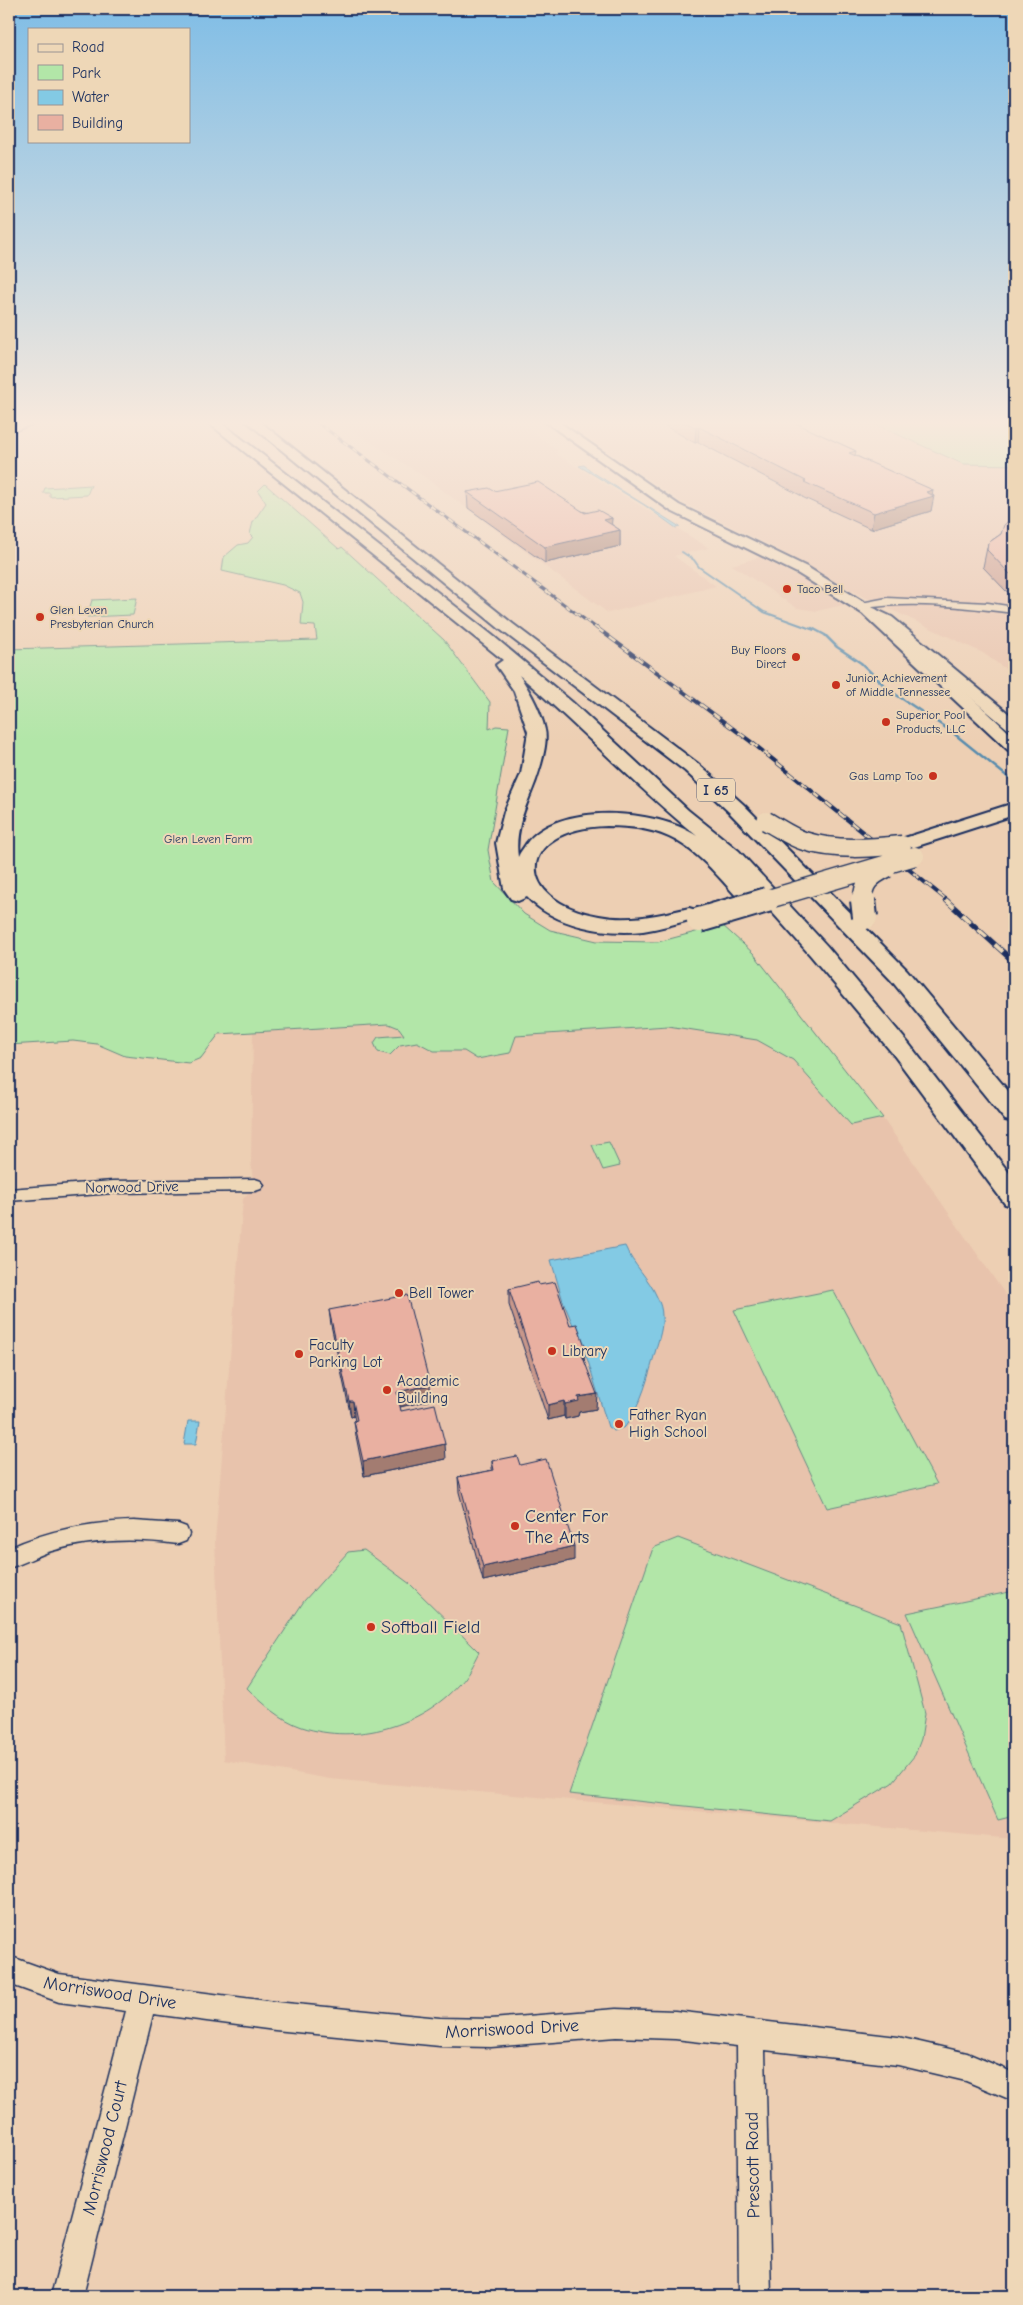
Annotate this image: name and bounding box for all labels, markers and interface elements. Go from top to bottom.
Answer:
legend [28,28,190,142]
text: Road [72,38,104,56]
text: Park [72,64,101,82]
text: Water [72,88,109,106]
text: Building [72,114,123,132]
place label: Taco Bell [797,582,843,596]
marker: Taco Bell [781,583,793,595]
place label: Glen Leven Presbyterian Church [50,603,154,631]
marker: Glen Leven Presbyterian Church [34,611,46,623]
place label: Buy Floors Direct [731,643,787,671]
marker: Buy Floors Direct [790,651,802,663]
place label: Junior Achievement of Middle Tennessee [846,671,950,699]
marker: Junior Achievement of Middle Tennessee [830,679,842,691]
place label: Superior Pool Products, LLC [896,708,965,736]
marker: Superior Pool Products, LLC [880,716,892,728]
place label: Gas Lamp Too [849,769,923,783]
marker: Gas Lamp Too [927,770,939,782]
road number: I 65 [697,778,735,802]
park label: Glen Leven Farm [164,832,252,846]
street label: Norwood Drive [85,1177,179,1197]
place label: Bell Tower [409,1284,474,1302]
marker: Bell Tower [393,1287,405,1299]
place label: Faculty Parking Lot [309,1336,382,1371]
place label: Library [562,1342,607,1360]
marker: Library [546,1345,558,1357]
marker: Faculty Parking Lot [293,1348,305,1360]
place label: Academic Building [397,1372,459,1407]
marker: Academic Building [381,1384,393,1396]
place label: Father Ryan High School [629,1406,707,1441]
marker: Father Ryan High School [613,1418,625,1430]
place label: Center For The Arts [525,1506,609,1548]
marker: Center For The Arts [509,1520,521,1532]
place label: Softball Field [381,1617,480,1638]
marker: Softball Field [365,1621,377,1633]
street label: Morriswood Drive [42,1972,178,2014]
street label: Morriswood Drive [444,2015,580,2043]
street label: Morriswood Court [78,2078,132,2217]
street label: Prescott Road [742,2112,764,2218]

